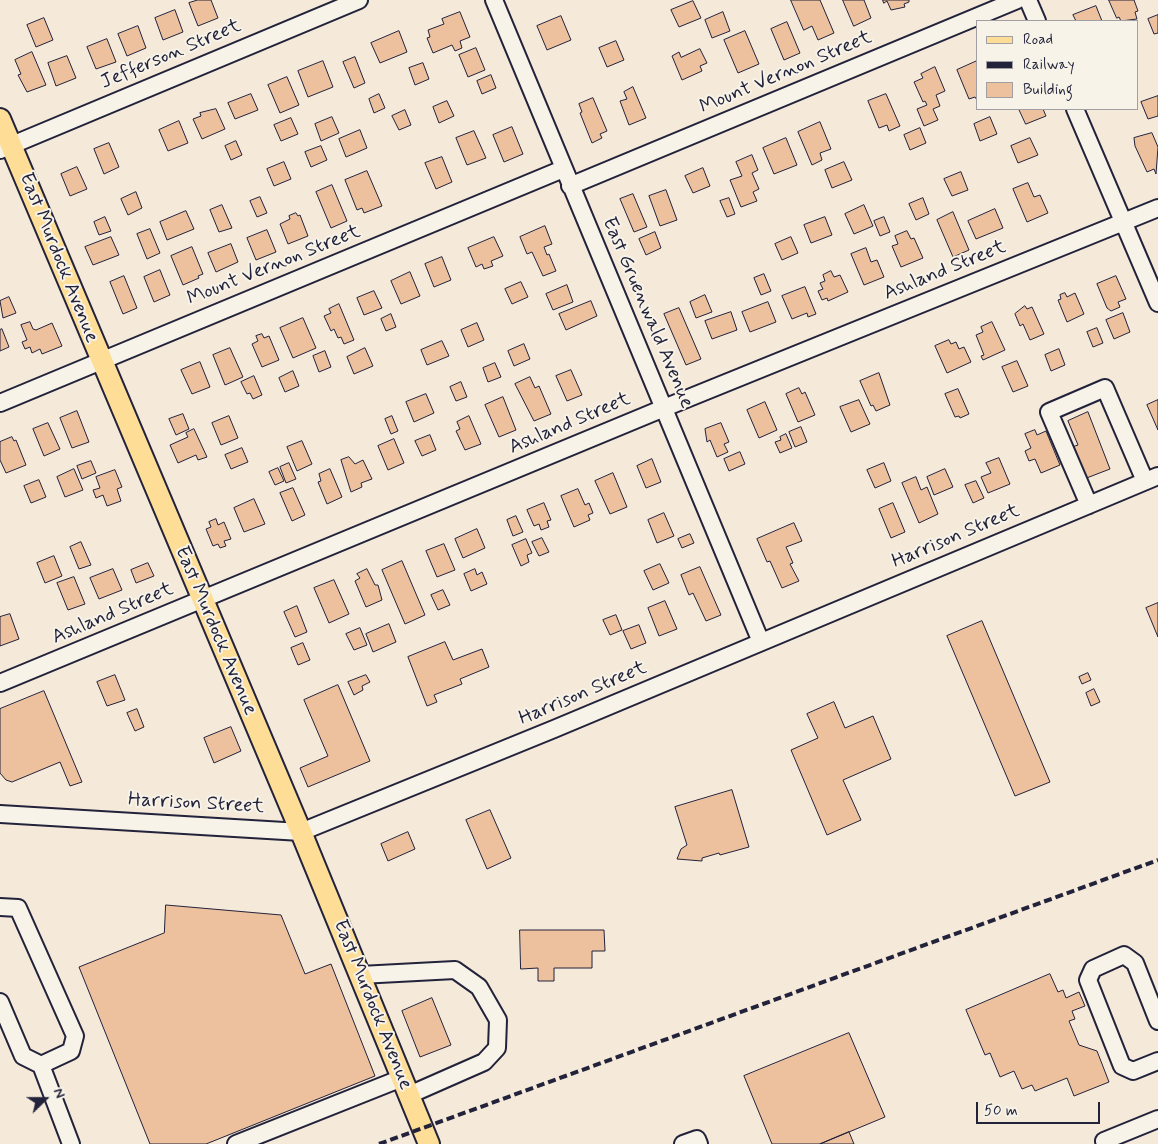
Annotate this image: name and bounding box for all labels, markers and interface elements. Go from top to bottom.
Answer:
street label: Jefferson Street [97,15,245,95]
legend [976,20,1138,110]
street label: Mount Vernon Street [696,26,876,120]
text: Road [1023,30,1053,50]
text: Railway [1023,55,1075,75]
text: Building [1023,80,1073,100]
street label: East Murdock Avenue [13,169,103,347]
street label: East Gruenwald Avenue [596,214,698,412]
street label: Mount Vernon Street [184,220,364,312]
street label: Ashland Street [881,236,1009,306]
street label: Ashland Street [506,388,634,460]
street label: Harrison Street [889,499,1023,575]
street label: East Murdock Avenue [169,543,261,719]
street label: Ashland Street [49,578,177,650]
street label: Harrison Street [516,656,650,732]
street label: Harrison Street [127,788,265,820]
street label: East Murdock Avenue [327,916,417,1094]
north arrow [20,1074,70,1124]
text: N [49,1086,69,1101]
scale bar [978,1092,1102,1124]
text: 50 m [984,1101,1018,1121]

